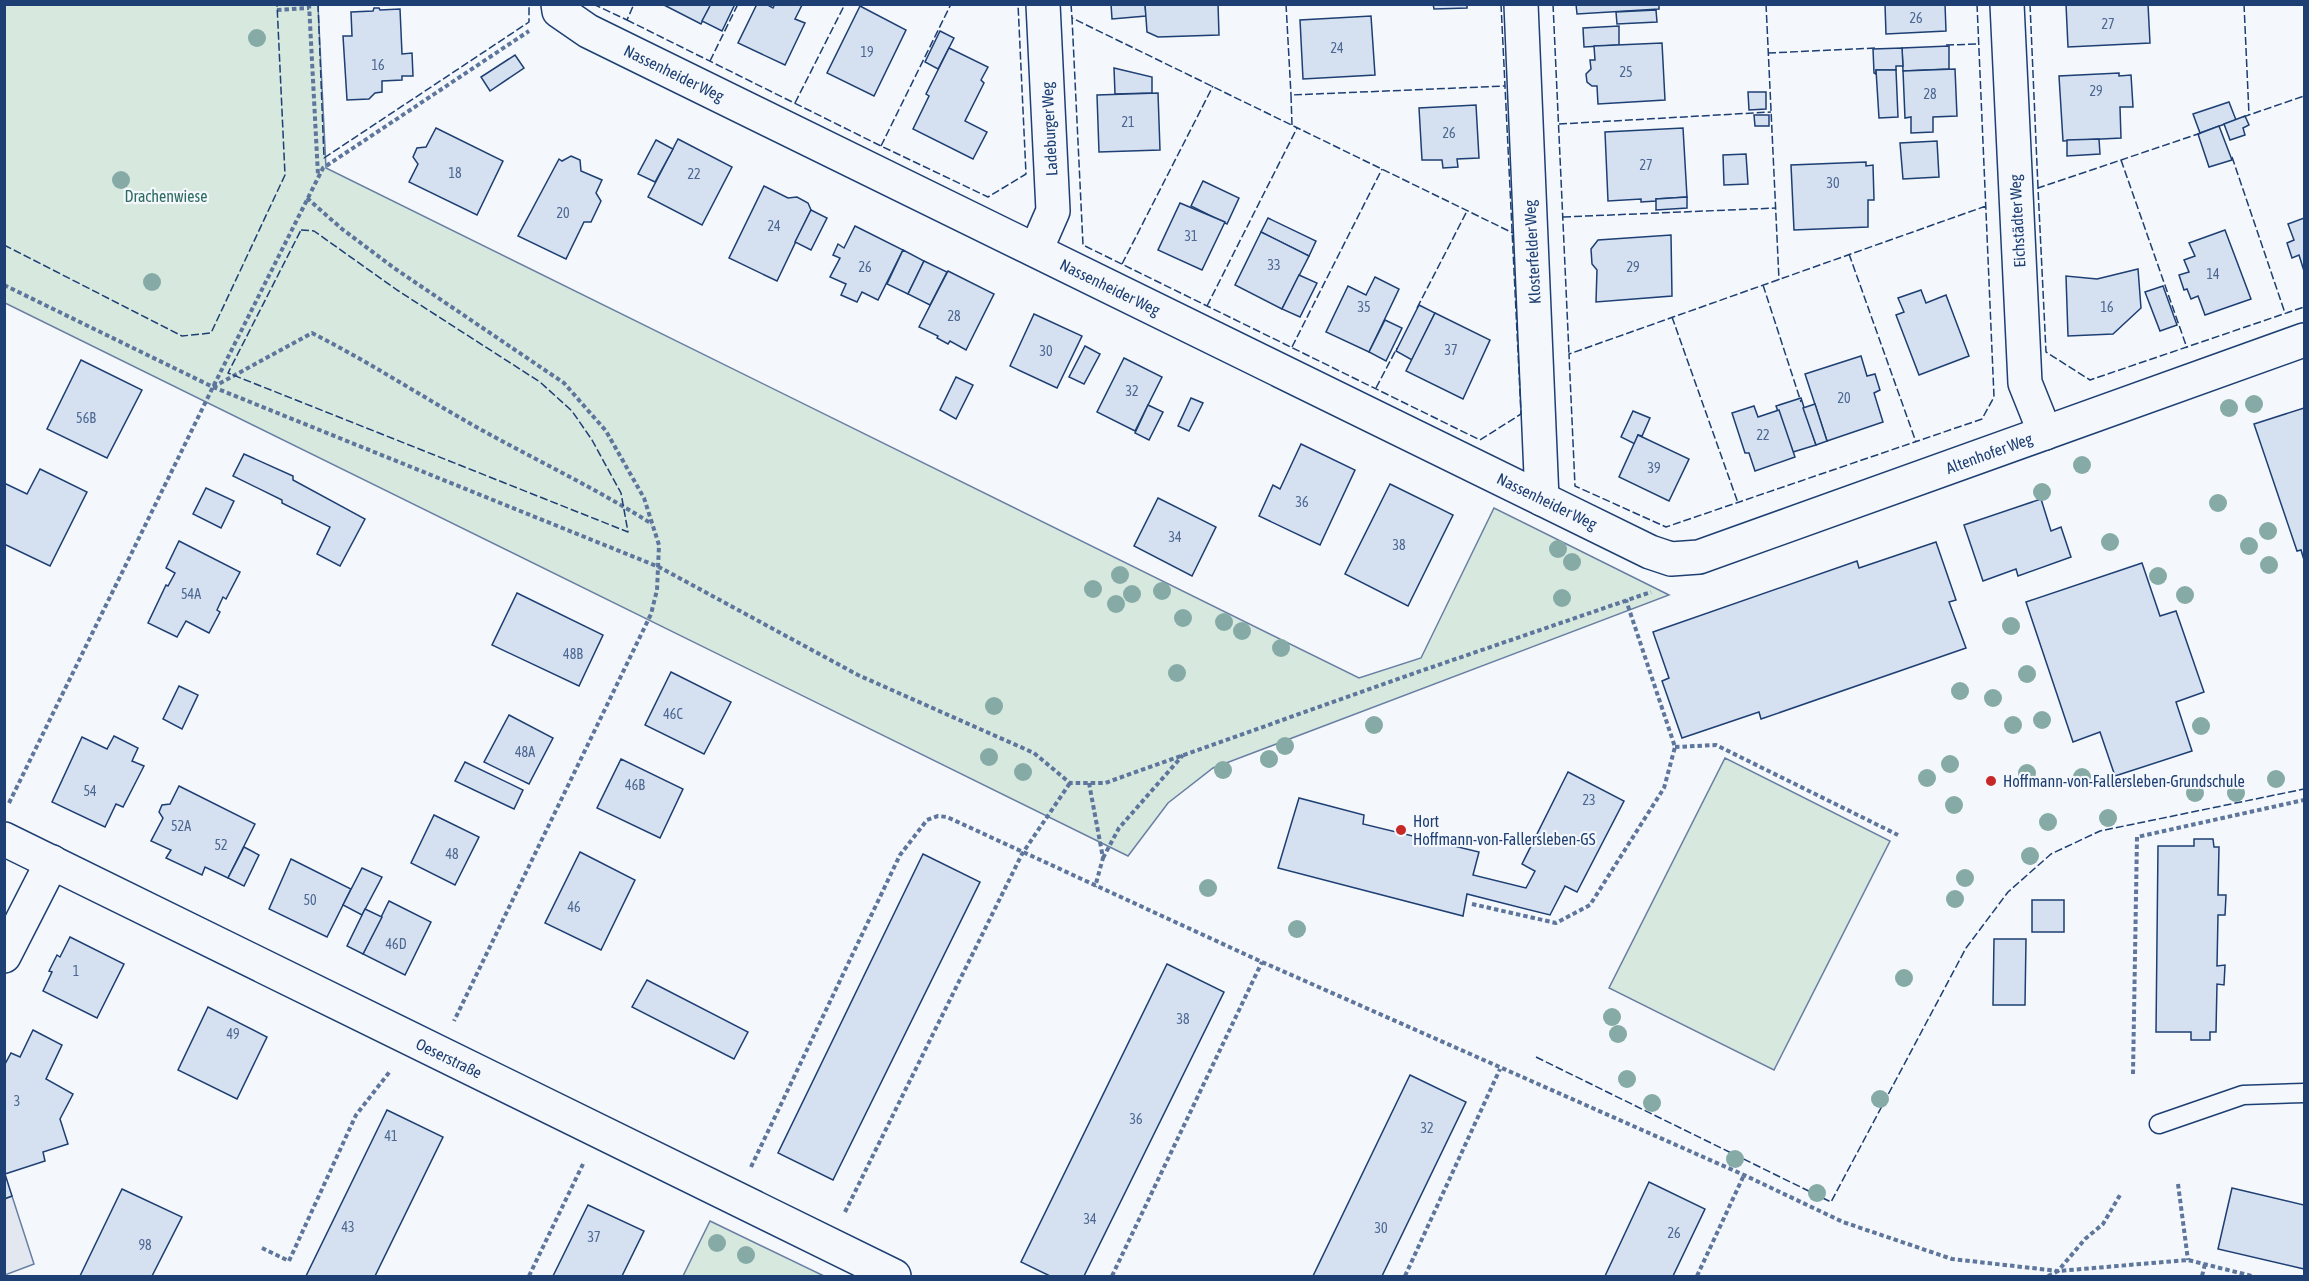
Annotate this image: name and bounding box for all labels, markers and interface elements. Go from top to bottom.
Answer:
house number: 26 [1909,10,1923,26]
house number: 27 [2101,16,2115,32]
house number: 24 [1330,40,1344,56]
street label: Nassenheider Weg [621,41,727,106]
house number: 19 [860,44,874,60]
house number: 16 [371,57,385,73]
house number: 25 [1619,64,1633,80]
street label: Ladeburger Weg [1038,81,1061,176]
house number: 29 [2089,83,2103,99]
house number: 28 [1923,86,1937,102]
house number: 21 [1121,114,1135,130]
house number: 26 [1442,125,1456,141]
house number: 27 [1639,157,1653,173]
house number: 18 [448,165,462,181]
house number: 22 [687,166,701,182]
street label: Eichstädter Weg [2006,174,2029,268]
house number: 30 [1826,175,1840,191]
park label: Drachenwiese [125,187,207,205]
street label: Klosterfelder Weg [1520,199,1545,304]
house number: 20 [556,205,570,221]
house number: 24 [767,218,781,234]
house number: 31 [1184,228,1198,244]
street label: Nassenheider Weg [1057,255,1163,320]
house number: 33 [1267,257,1281,273]
house number: 26 [858,259,872,275]
house number: 29 [1626,259,1640,275]
house number: 14 [2206,266,2220,282]
house number: 35 [1357,299,1371,315]
house number: 16 [2100,299,2114,315]
house number: 28 [947,308,961,324]
house number: 37 [1444,342,1458,358]
house number: 30 [1039,343,1053,359]
house number: 32 [1125,383,1139,399]
house number: 20 [1837,390,1851,406]
house number: 56B [76,410,96,426]
house number: 22 [1756,427,1770,443]
street label: Altenhofer Weg [1943,429,2035,478]
house number: 39 [1647,460,1661,476]
street label: Nassenheider Weg [1494,469,1600,534]
house number: 36 [1295,494,1309,510]
house number: 34 [1168,529,1182,545]
house number: 38 [1392,537,1406,553]
house number: 54A [181,586,201,602]
house number: 48B [563,646,583,662]
house number: 46C [663,706,683,722]
house number: 48A [515,744,535,760]
place label: Hoffmann-von-Fallersleben-Grundschule [2003,772,2245,790]
marker: Hoffmann-von-Fallersleben-Grundschule [1984,774,1998,788]
house number: 46B [625,777,645,793]
house number: 54 [83,783,97,799]
house number: 23 [1582,792,1596,808]
place label: Hort Hoffmann-von-Fallersleben-GS [1413,812,1596,848]
house number: 52A [171,818,191,834]
marker: Hort Hoffmann-von-Fallersleben-GS [1394,823,1408,837]
house number: 52 [214,837,228,853]
house number: 48 [445,846,459,862]
house number: 50 [303,892,317,908]
house number: 46 [567,899,581,915]
house number: 46D [386,936,407,952]
house number: 1 [73,963,79,979]
house number: 38 [1176,1011,1190,1027]
house number: 49 [226,1026,240,1042]
street label: Oeserstraße [413,1034,485,1082]
house number: 3 [14,1093,20,1109]
house number: 36 [1129,1111,1143,1127]
house number: 32 [1420,1120,1434,1136]
house number: 41 [384,1128,398,1144]
house number: 34 [1083,1211,1097,1227]
house number: 43 [341,1219,355,1235]
house number: 30 [1374,1220,1388,1236]
house number: 26 [1667,1225,1681,1241]
house number: 37 [587,1229,601,1245]
house number: 98 [138,1237,152,1253]

